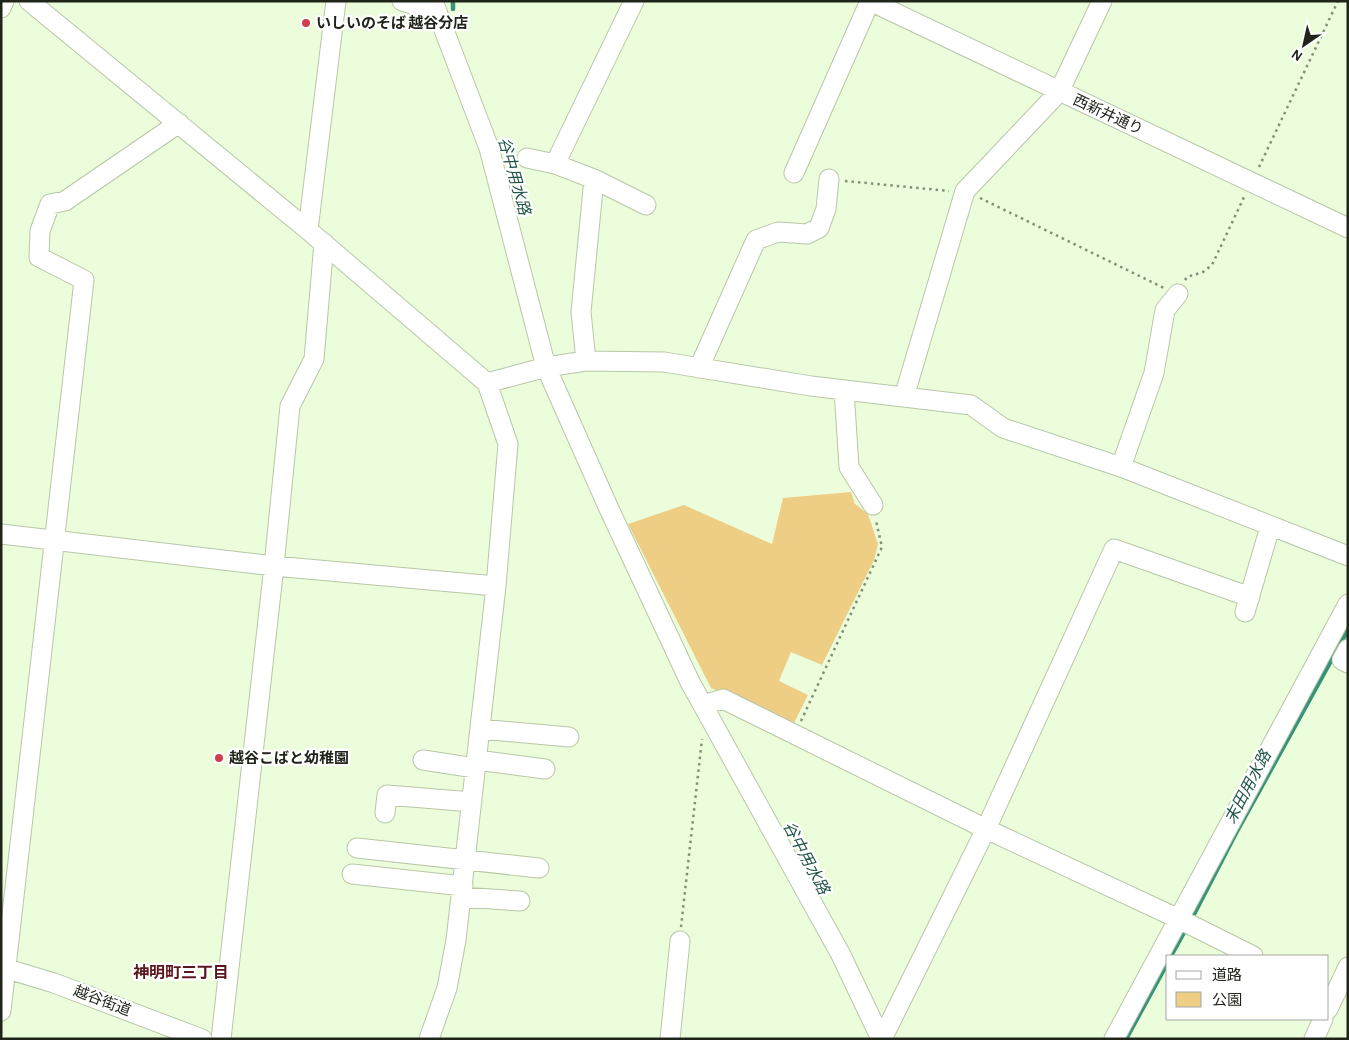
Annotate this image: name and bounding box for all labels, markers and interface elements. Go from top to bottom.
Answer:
place label: いしいのそば 越谷分店 [316,14,468,31]
marker: いしいのそば 越谷分店 [300,17,312,29]
north arrow [1279,20,1329,70]
text: N [1289,46,1305,63]
street label: 西新井通り [1071,91,1146,138]
water label: 谷中用水路 [495,135,534,219]
water label: 末田用水路 [1221,746,1275,826]
place label: 越谷こばと幼稚園 [229,749,349,766]
marker: 越谷こばと幼稚園 [213,752,225,764]
water label: 谷中用水路 [780,818,834,899]
legend [1166,955,1329,1020]
district label: 神明町三丁目 [133,963,229,981]
text: 道路 [1212,967,1242,983]
street label: 越谷街道 [70,982,133,1019]
text: 公園 [1212,992,1242,1008]

